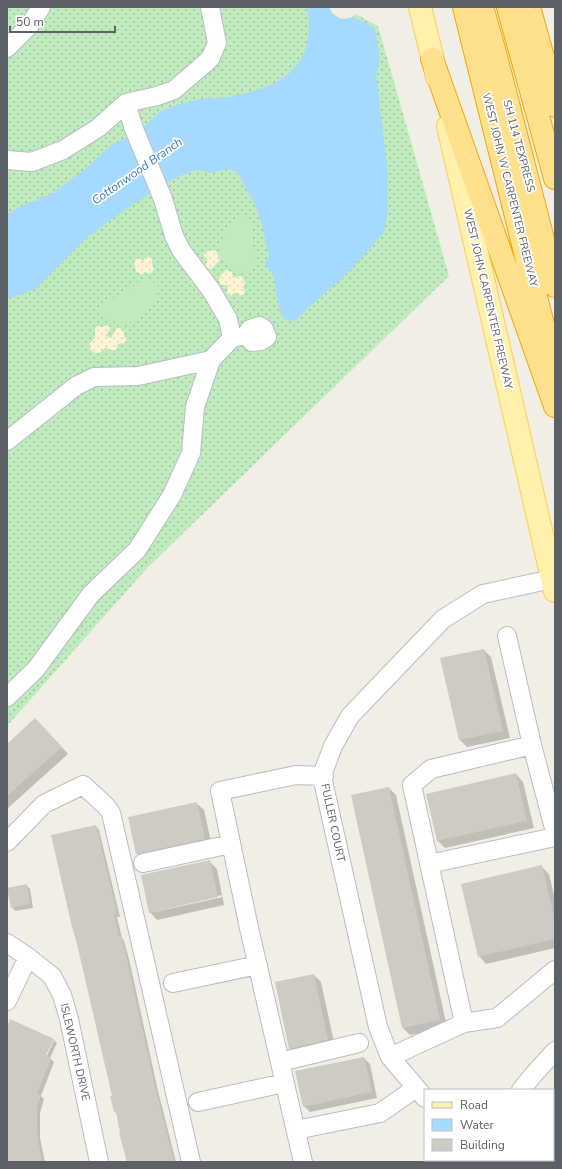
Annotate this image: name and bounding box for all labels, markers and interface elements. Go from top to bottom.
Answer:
scale bar [10,8,115,34]
text: 50 m [16,14,44,30]
street label: WEST JOHN W CARPENTER FREEWAY [479,91,542,289]
street label: SH 114 TEXPRESS [499,98,539,194]
water label: Cottonwood Branch [89,134,186,208]
street label: WEST JOHN CARPENTER FREEWAY [460,207,516,391]
street label: FULLER COURT [317,782,349,864]
street label: ISLEWORTH DRIVE [56,1002,94,1102]
legend [424,1089,554,1161]
text: Road [460,1097,488,1113]
text: Water [460,1117,494,1133]
text: Building [460,1137,505,1153]

